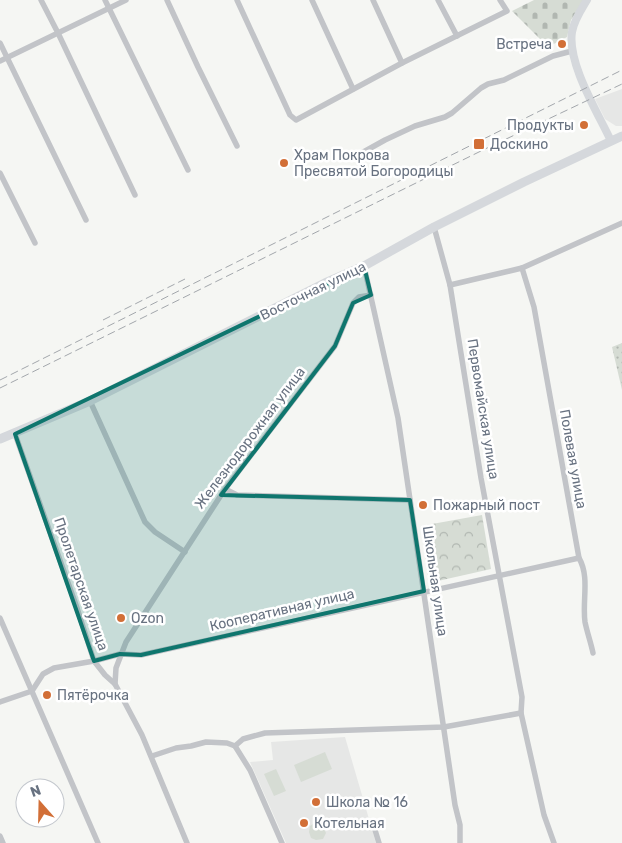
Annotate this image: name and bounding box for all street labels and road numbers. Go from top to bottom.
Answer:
street label: Восточная улица [257,258,369,324]
street label: Первомайская улица [463,337,503,481]
street label: Железнодорожная улица [191,364,309,512]
street label: Полевая улица [556,408,590,510]
street label: Пролетарская улица [50,515,112,653]
street label: Школьная улица [419,525,451,637]
street label: Кооперативная улица [208,585,356,635]

